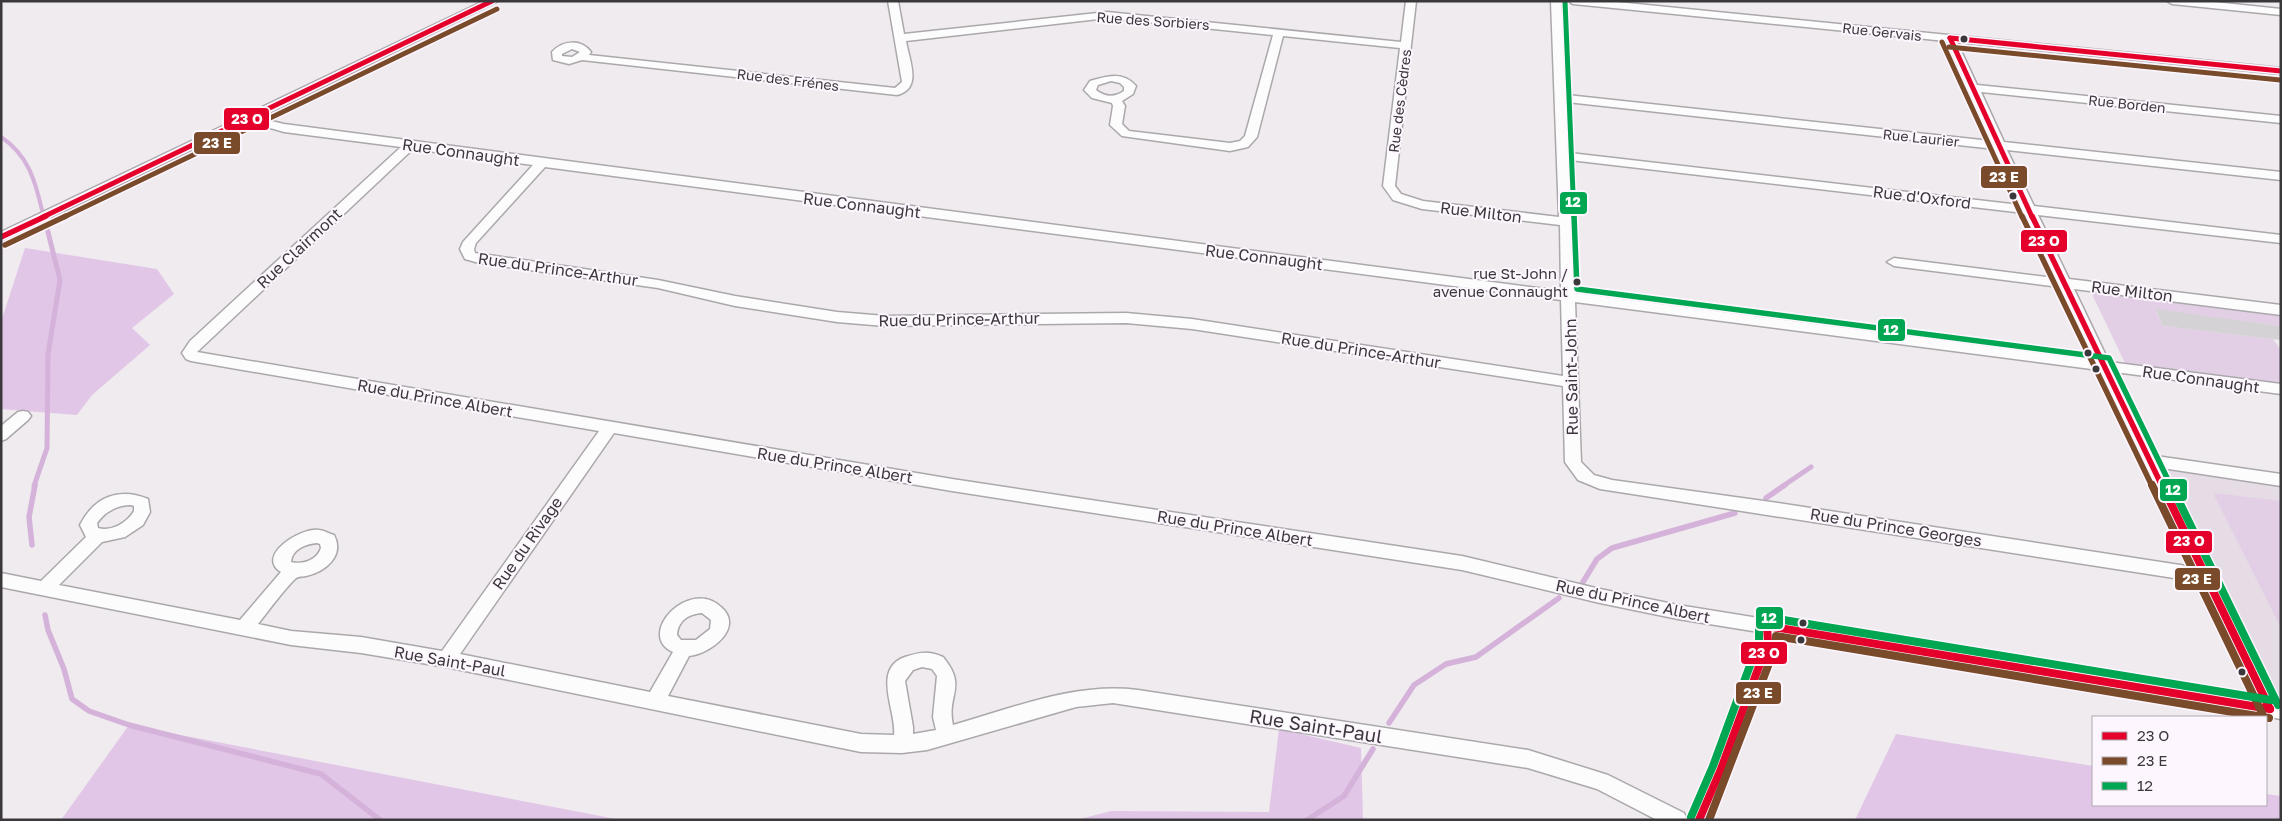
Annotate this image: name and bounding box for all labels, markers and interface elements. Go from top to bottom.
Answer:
street label: Rue des Sorbiers [1096,8,1210,33]
street label: Rue Gervais [1842,19,1923,44]
unlabelled marker [1959,34,1969,44]
street label: Rue des Cèdres [1385,48,1414,154]
street label: Rue des Frénes [736,65,840,94]
street label: Rue Borden [2087,91,2167,116]
line badge: 23 O [223,107,270,131]
text: 23 O [231,110,263,127]
street label: Rue Laurier [1882,125,1961,150]
line badge: 23 E [193,131,241,155]
text: 23 E [202,134,232,151]
street label: Rue Connaught [401,134,521,170]
line badge: 23 E [1980,165,2028,189]
text: 23 E [1989,168,2019,185]
street label: Rue d'Oxford [1872,181,1972,213]
street label: Rue Connaught [802,188,922,222]
line badge: 12 [1559,191,1588,215]
unlabelled marker [2008,191,2018,201]
text: 12 [1565,193,1581,210]
street label: Rue Milton [1439,197,1523,227]
street label: Rue Clairmont [252,204,346,292]
line badge: 23 O [2020,229,2068,253]
text: 23 O [2028,232,2060,249]
street label: Rue Connaught [1204,240,1324,274]
street label: Rue du Prince-Arthur [477,248,639,290]
place label: rue St-John / avenue Connaught [1433,264,1568,300]
street label: Rue Milton [2090,276,2174,306]
marker: rue St-John / avenue Connaught [1572,277,1582,287]
street label: Rue du Prince-Arthur [878,308,1040,330]
street label: Rue Saint-John [1560,318,1582,436]
line badge: 12 [1877,318,1906,342]
text: 12 [1883,321,1899,338]
street label: Rue du Prince-Arthur [1280,327,1442,373]
unlabelled marker [2083,348,2093,358]
street label: Rue Connaught [2141,361,2261,397]
unlabelled marker [2091,364,2101,374]
street label: Rue du Prince Albert [356,374,514,422]
street label: Rue du Prince Albert [756,443,914,487]
line badge: 12 [2159,478,2188,502]
text: 12 [2165,481,2181,498]
street label: Rue du Rivage [488,493,566,593]
street label: Rue du Prince Georges [1809,504,1983,550]
street label: Rue du Prince Albert [1156,506,1314,550]
line badge: 23 O [2165,530,2213,554]
text: 23 O [2173,532,2205,549]
line badge: 23 E [2174,567,2221,591]
text: 23 E [2182,570,2212,587]
street label: Rue du Prince Albert [1554,575,1712,627]
line badge: 12 [1755,606,1784,630]
text: 12 [1761,609,1777,626]
unlabelled marker [1798,618,1808,628]
unlabelled marker [1796,635,1806,645]
street label: Rue Saint-Paul [393,641,507,681]
line badge: 23 O [1740,641,1788,665]
text: 23 O [1748,644,1780,661]
unlabelled marker [2237,667,2247,677]
line badge: 23 E [1735,681,1782,705]
text: 23 E [1743,684,1773,701]
street label: Rue Saint-Paul [1248,704,1384,747]
legend [2092,716,2267,806]
text: 23 O [2137,726,2169,744]
text: 23 E [2137,751,2167,769]
text: 12 [2137,776,2153,794]

